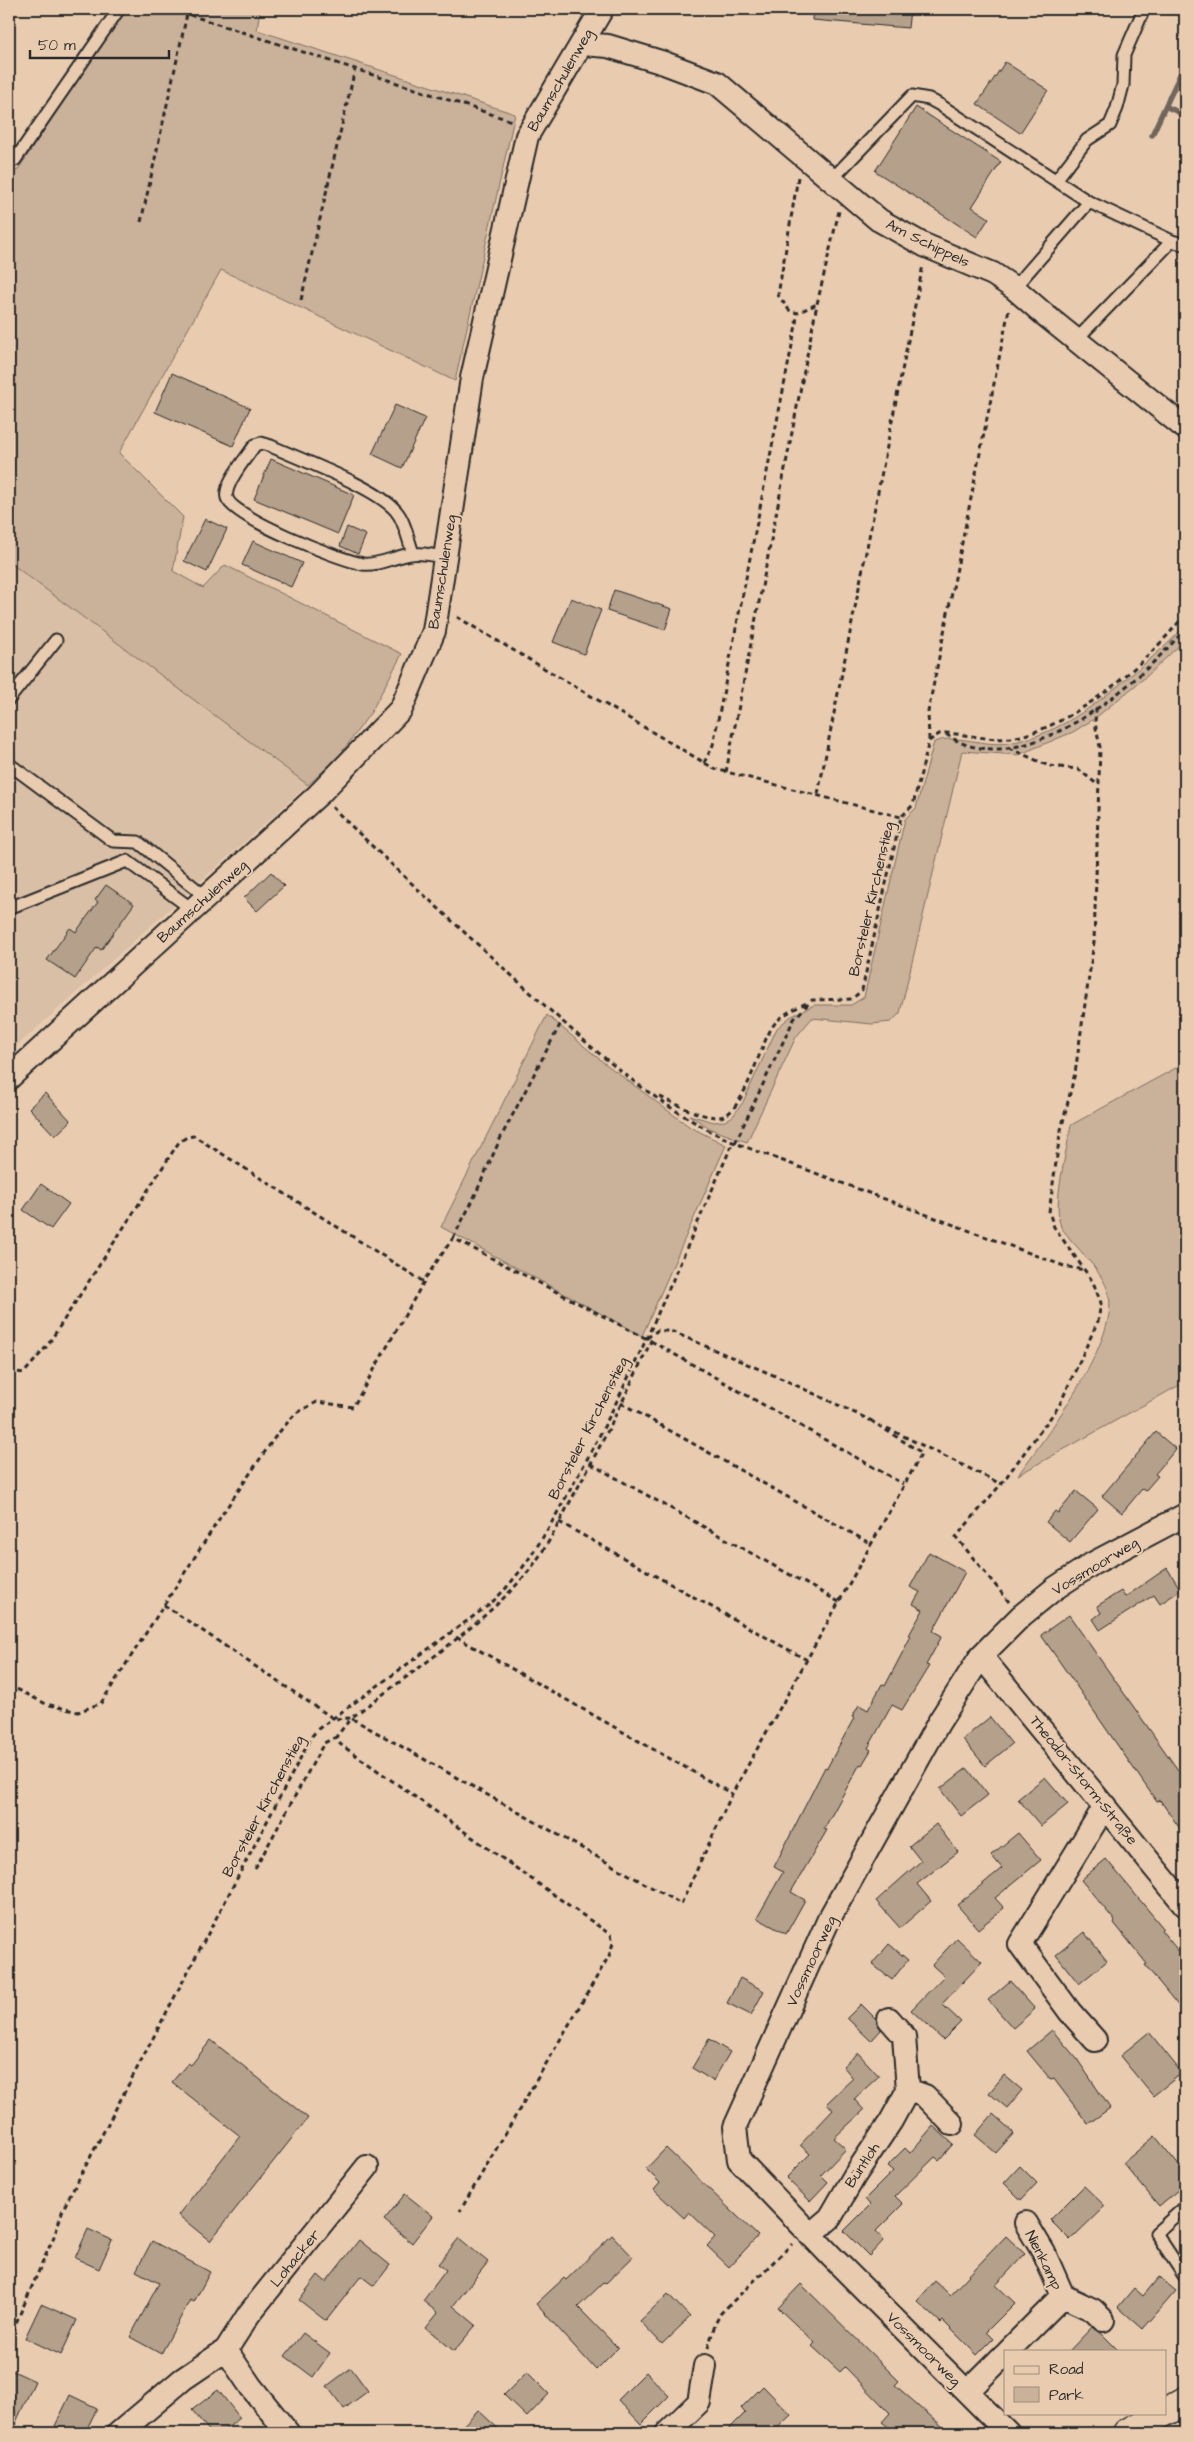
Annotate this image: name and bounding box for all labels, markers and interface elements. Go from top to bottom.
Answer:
street label: Baumschulenweg [522,25,599,136]
scale bar [30,28,169,60]
text: 50 m [38,35,76,56]
street label: Am Schippels [882,214,974,273]
street label: Baumschulenweg [423,513,463,631]
street label: Borsteler Kirchenstieg [844,820,900,979]
street label: Baumschulenweg [152,855,253,949]
street label: Borsteler Kirchenstieg [543,1353,635,1504]
street label: Vossmoorweg [1048,1532,1143,1601]
street label: Theodor-Storm-Straße [1025,1711,1143,1850]
street label: Borsteler Kirchenstieg [217,1731,311,1881]
street label: Vossmoorweg [781,1912,843,2010]
street label: Büntloh [840,2138,885,2192]
street label: Lohacker [266,2225,325,2292]
street label: Nienkamp [1020,2227,1067,2294]
street label: Vossmoorweg [881,2307,966,2392]
legend [1004,2350,1166,2414]
text: Road [1049,2359,1084,2380]
text: Park [1049,2385,1084,2406]

